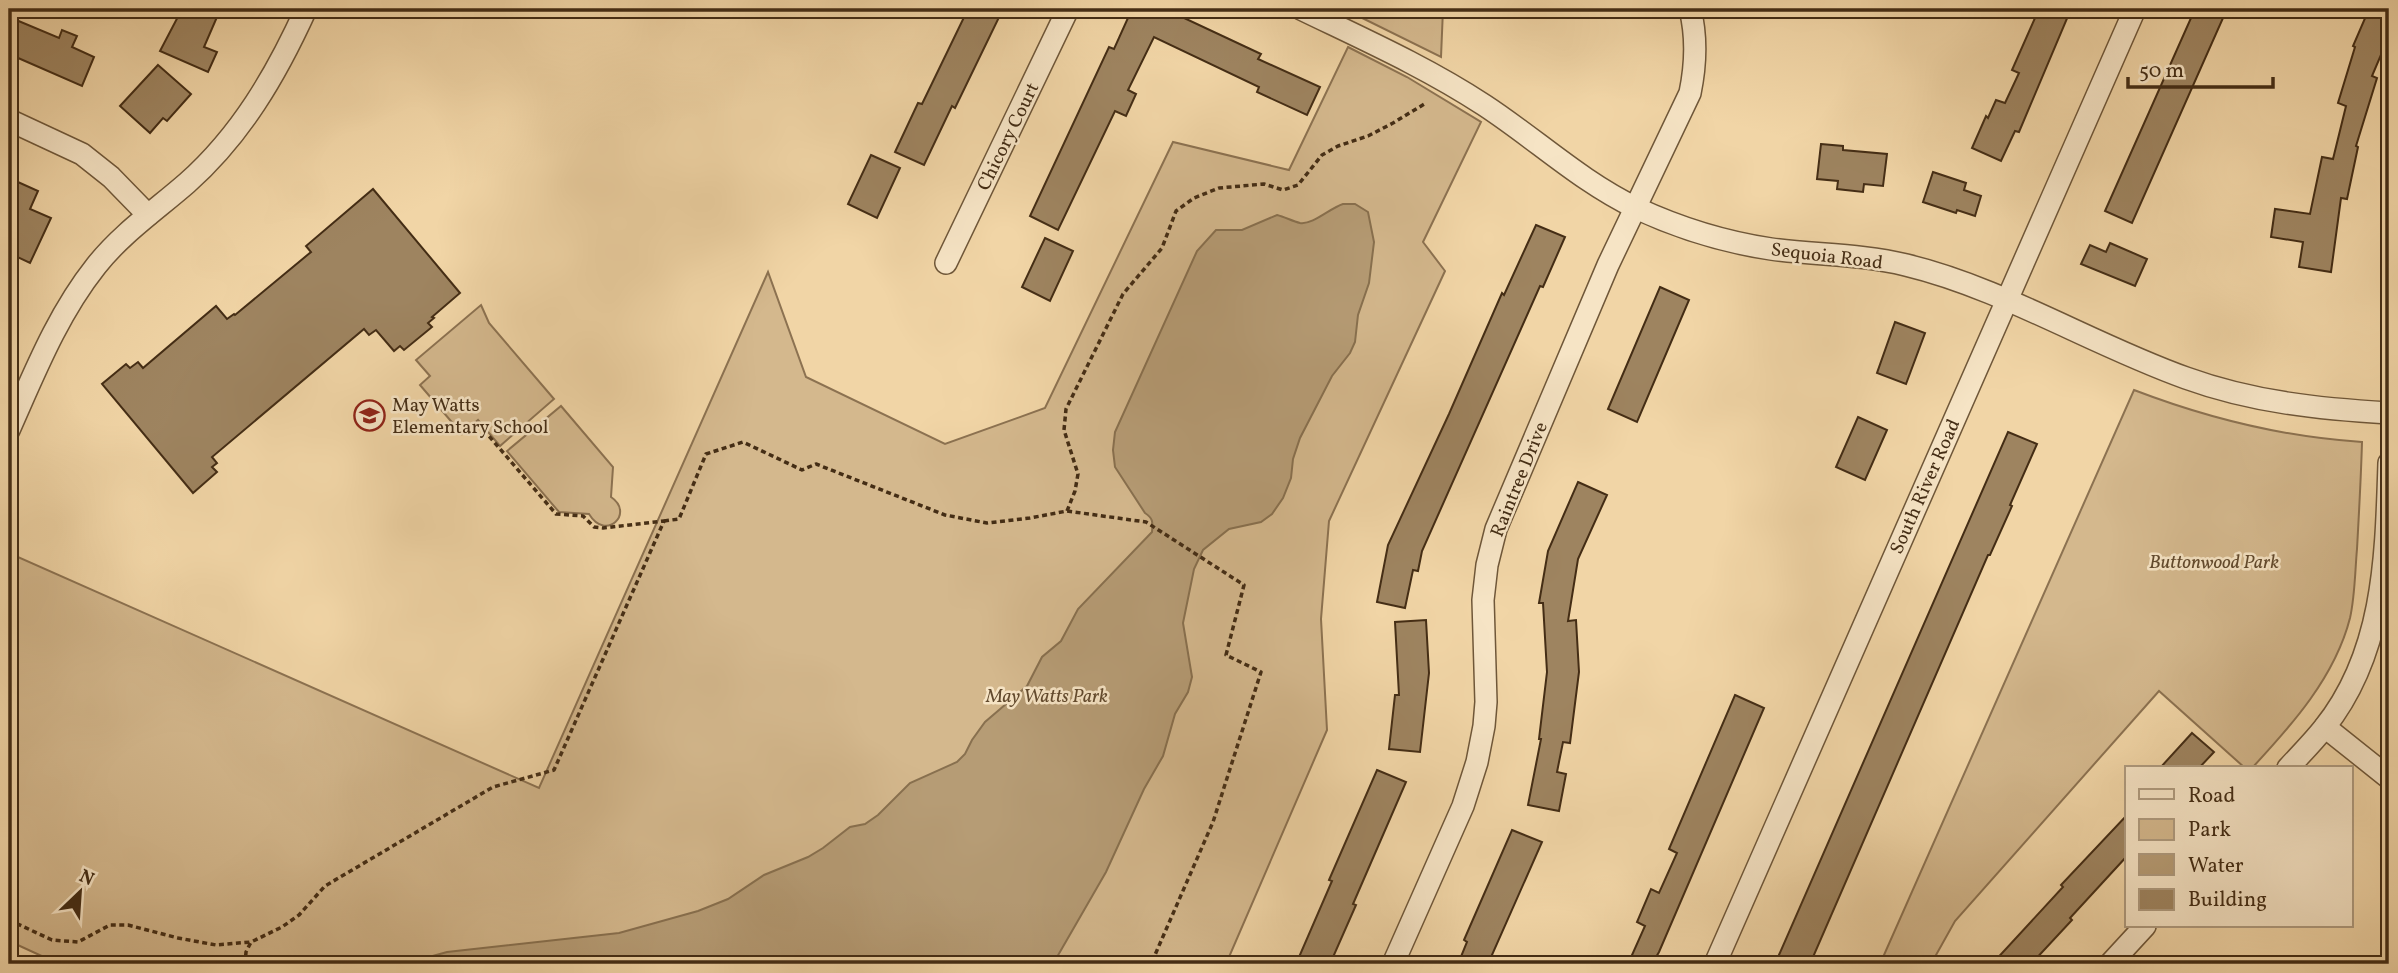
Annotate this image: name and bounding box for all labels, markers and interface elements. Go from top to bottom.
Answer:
scale bar [2128,46,2274,90]
text: 50 m [2139,57,2184,86]
street label: Chicory Court [971,78,1046,195]
street label: Sequoia Road [1769,237,1884,277]
place label: May Watts Elementary School [392,393,549,441]
school or university icon: May Watts Elementary School [352,398,386,432]
street label: South River Road [1884,415,1967,558]
street label: Raintree Drive [1485,418,1555,541]
park label: Buttonwood Park [2149,550,2279,576]
park label: May Watts Park [985,684,1108,710]
legend [2125,766,2352,928]
text: Road [2188,782,2235,811]
text: Park [2188,816,2231,845]
text: Water [2188,852,2244,881]
north arrow [46,858,116,928]
text: N [75,864,98,893]
text: Building [2188,886,2267,915]

